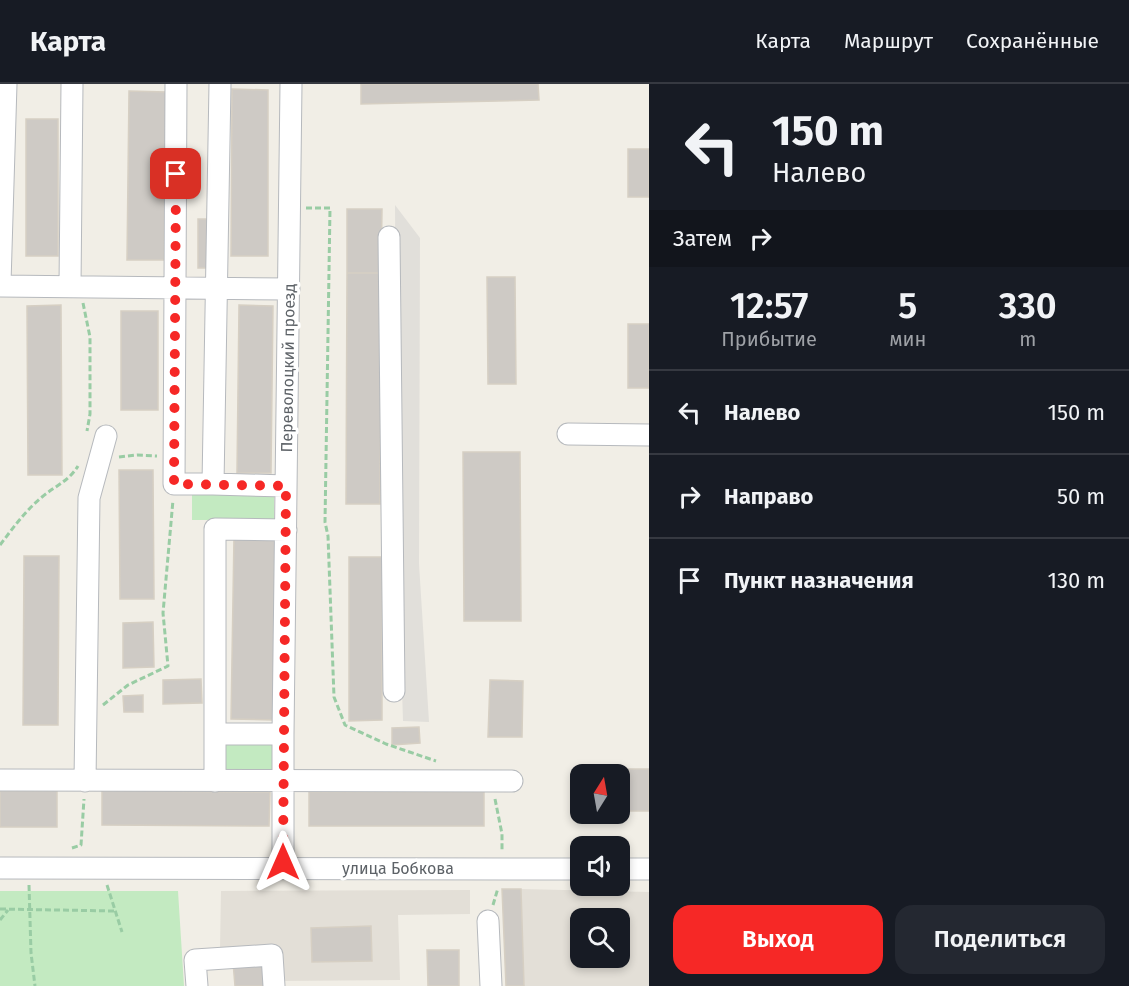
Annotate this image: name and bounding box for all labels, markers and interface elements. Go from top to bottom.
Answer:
text: Карта [30,25,106,58]
text: Карта [755,28,811,54]
text: Маршрут [844,28,933,54]
text: Сохранённые [966,28,1099,54]
text: 150 m [772,106,884,156]
icon: left [673,108,751,186]
pin [150,148,201,199]
icon: arrive [159,157,192,190]
text: Налево [772,157,866,189]
icon: right [744,222,777,255]
text: Затем [673,225,732,252]
street label: Переволоцкий проезд [277,283,299,453]
text: 12:57 [730,284,808,328]
text: 5 [898,284,917,328]
text: 330 [999,284,1057,328]
text: Прибытие [721,327,817,351]
text: мин [889,327,926,351]
text: m [1019,327,1036,351]
icon: left [673,396,706,429]
text: Налево [724,399,800,426]
text: 150 m [1047,399,1105,426]
icon: right [673,480,706,513]
text: Направо [724,483,813,510]
text: 50 m [1057,483,1105,510]
icon: arrive [673,564,706,597]
text: Пункт назначения [724,567,914,594]
text: 130 m [1048,567,1105,594]
north arrow [570,764,630,824]
map controls [570,764,630,968]
position arrow [251,830,315,894]
button: sound [570,836,630,896]
street label: улица Бобкова [342,859,454,878]
button: Выход [673,905,883,974]
button: Поделиться [895,905,1105,974]
button: search [570,908,630,968]

